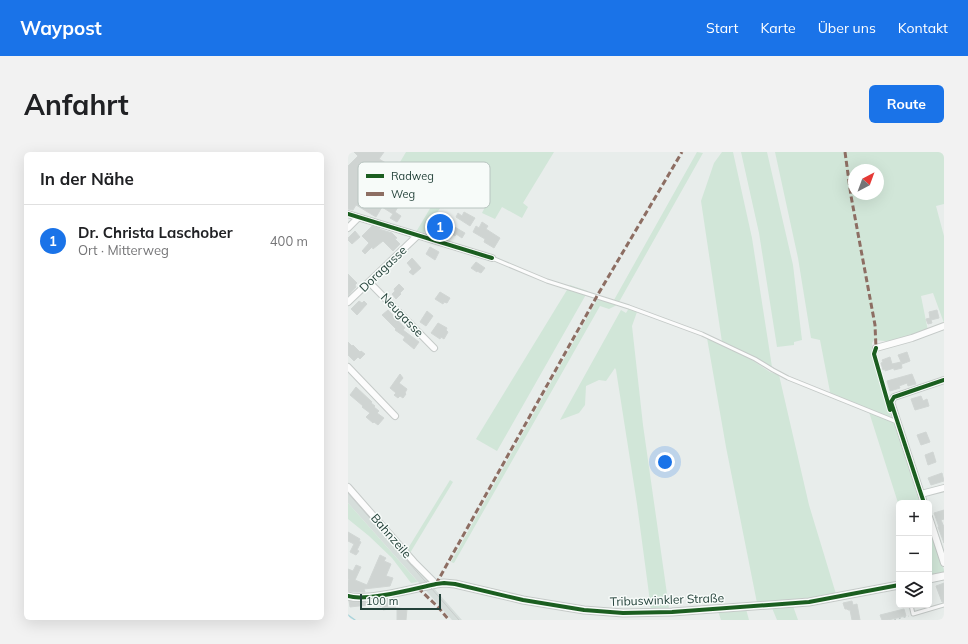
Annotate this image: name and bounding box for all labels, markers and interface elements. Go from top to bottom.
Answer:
text: Waypost [20,16,102,40]
text: Start [706,19,738,37]
text: Karte [760,19,796,37]
text: Über uns [818,19,876,37]
text: Kontakt [898,19,948,37]
button: Route [869,85,944,123]
text: Anfahrt [24,87,129,122]
legend [358,162,490,208]
north arrow [848,164,884,200]
text: In der Nähe [40,168,134,189]
text: Radweg [391,169,434,183]
text: Weg [391,187,415,201]
pin: 1 [427,212,453,242]
text: Dr. Christa Laschober [78,223,233,242]
text: 1 [49,233,57,249]
text: 400 m [270,233,308,249]
text: Ort · Mitterweg [78,242,169,258]
street label: Doragasse [356,242,410,295]
street label: Neugasse [378,290,427,340]
your location [655,452,675,472]
map controls [896,500,932,608]
button: + [896,500,932,536]
street label: Bahnzeile [368,510,415,561]
button: − [896,536,932,572]
button: layers [896,572,932,608]
street label: Tribuswinkler Straße [610,590,724,609]
scale bar [360,592,441,611]
text: 100 m [366,594,398,608]

